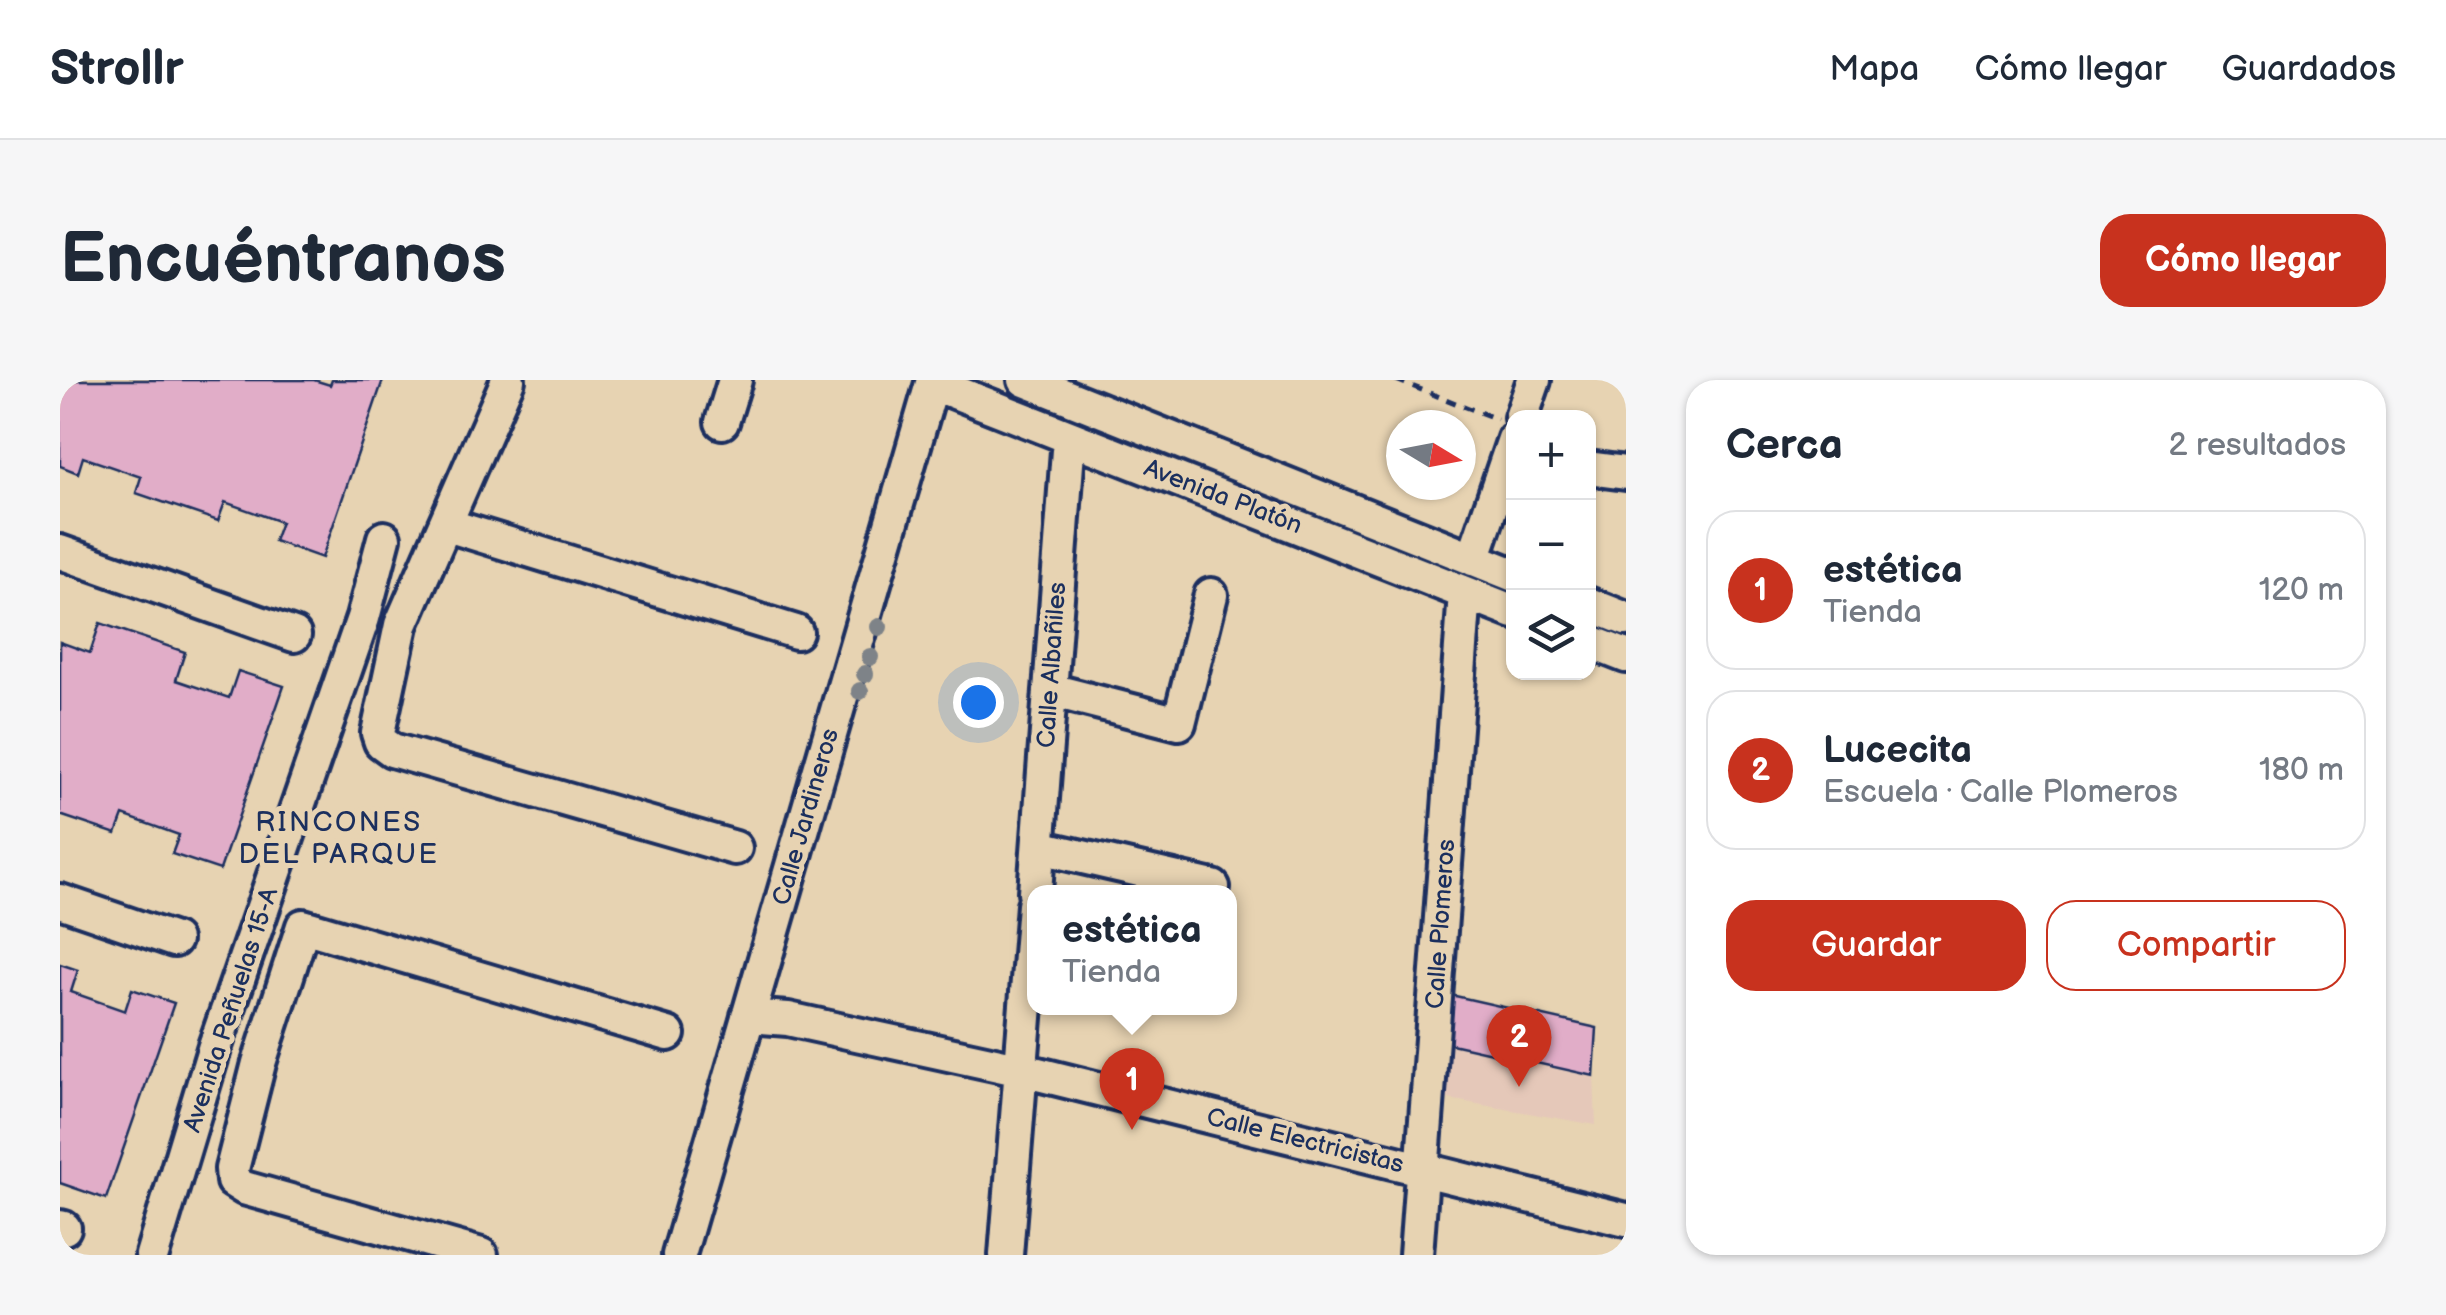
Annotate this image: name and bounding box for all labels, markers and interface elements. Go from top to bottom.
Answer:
text: Strollr [50,41,184,98]
text: Mapa [1829,48,1919,91]
text: Cómo llegar [1974,48,2166,91]
text: Guardados [2221,48,2396,91]
button: Cómo llegar [2100,214,2386,307]
text: Encuéntranos [60,218,506,302]
north arrow [1386,410,1476,500]
map controls [1506,410,1596,680]
button: + [1506,410,1596,500]
text: Cerca [1726,420,1843,471]
text: 2 resultados [2168,426,2346,465]
street label: Avenida Platón [1140,453,1306,541]
button: − [1506,500,1596,590]
text: estética [1823,548,1963,593]
text: 1 [1754,571,1767,610]
text: 120 m [2259,571,2344,610]
street label: Calle Albañiles [1031,581,1073,749]
button: layers [1506,590,1596,680]
text: Tienda [1823,593,1922,632]
your location [953,677,1004,728]
street label: Calle Jardineros [766,725,846,909]
text: Lucecita [1823,728,1972,773]
text: 2 [1751,751,1770,790]
text: 180 m [2259,751,2344,790]
text: Escuela · Calle Plomeros [1823,773,2178,812]
district label: RINCONES DEL PARQUE [238,806,440,871]
street label: Calle Plomeros [1420,838,1462,1010]
street label: Avenida Peñuelas 15-A [177,883,285,1136]
popup [1027,885,1237,1015]
button: Guardar [1726,900,2026,991]
button: Compartir [2046,900,2346,991]
text: estética [1062,908,1202,953]
text: Tienda [1062,953,1161,992]
pin: 2 [1486,1004,1552,1087]
pin: 1 [1100,1048,1164,1130]
street label: Calle Electricistas [1203,1102,1407,1180]

